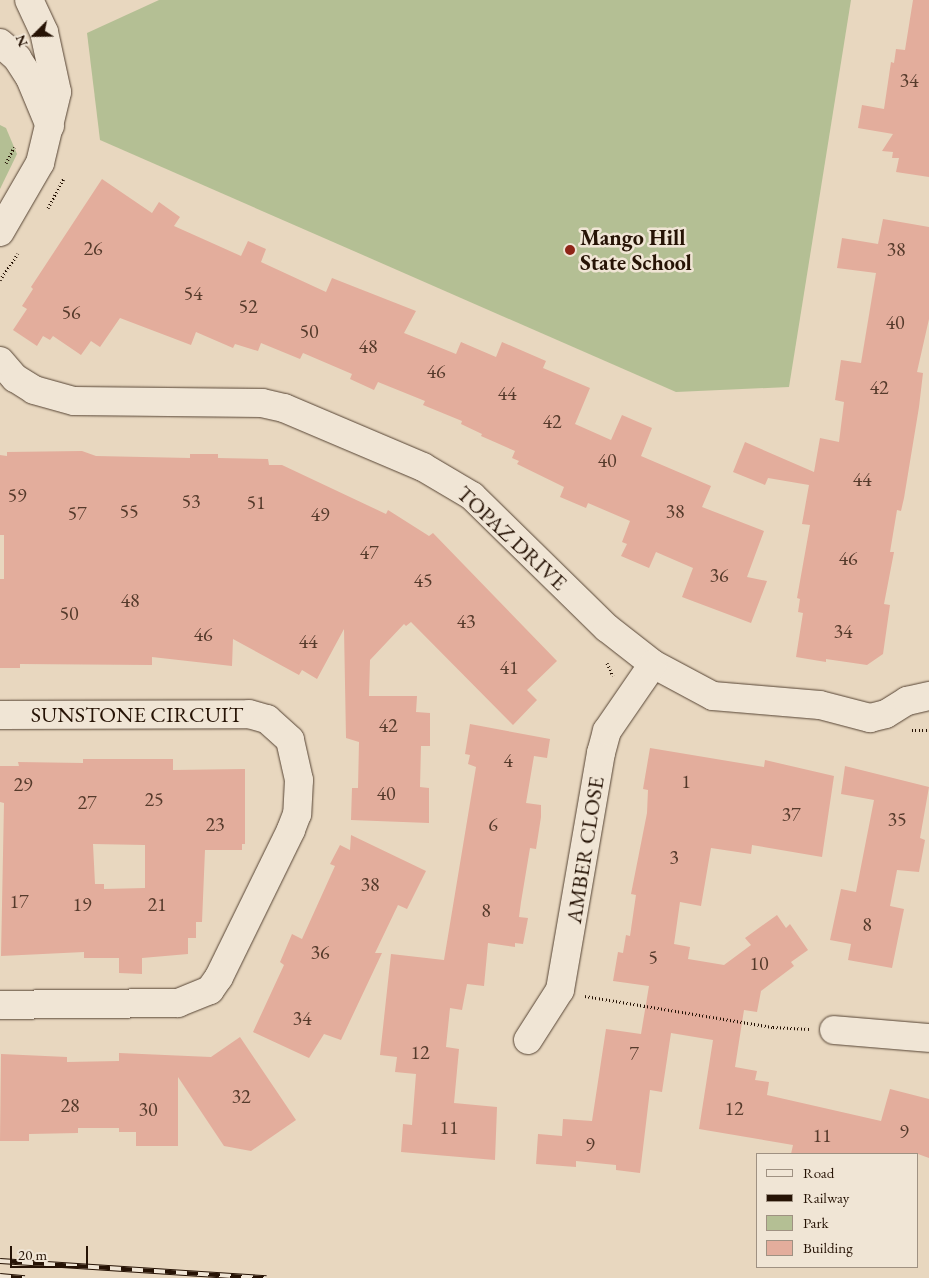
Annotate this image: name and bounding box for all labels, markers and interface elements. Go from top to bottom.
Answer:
north arrow [10,10,60,60]
text: N [11,32,32,50]
house number: 34 [899,68,919,92]
place label: Mango Hill State School [580,224,692,276]
house number: 26 [83,236,103,260]
house number: 38 [886,237,906,261]
marker: Mango Hill State School [564,244,576,256]
house number: 54 [183,281,203,305]
house number: 52 [238,294,258,318]
house number: 56 [61,300,81,324]
house number: 40 [885,310,905,334]
house number: 50 [299,319,319,343]
house number: 48 [358,334,378,358]
house number: 46 [426,359,446,383]
house number: 42 [869,375,889,399]
house number: 44 [497,381,517,405]
house number: 42 [542,409,562,433]
house number: 40 [597,448,617,472]
house number: 44 [852,467,872,491]
street label: TOPAZ DRIVE [451,480,573,596]
house number: 59 [7,483,27,507]
house number: 53 [181,489,201,513]
house number: 51 [246,490,266,514]
house number: 55 [119,499,139,523]
house number: 38 [665,499,685,523]
house number: 57 [67,501,87,525]
house number: 49 [310,502,330,526]
house number: 47 [359,540,379,564]
house number: 46 [838,546,858,570]
house number: 36 [709,563,729,587]
house number: 45 [413,568,433,592]
house number: 48 [120,588,140,612]
house number: 50 [59,601,79,625]
house number: 43 [456,609,476,633]
house number: 34 [833,619,853,643]
house number: 46 [193,622,213,646]
house number: 44 [298,629,318,653]
house number: 41 [499,655,519,679]
street label: SUNSTONE CIRCUIT [31,702,243,728]
house number: 42 [378,713,398,737]
house number: 4 [503,748,513,772]
house number: 1 [681,769,691,793]
house number: 29 [13,772,33,796]
street label: AMBER CLOSE [560,775,610,925]
house number: 40 [376,781,396,805]
house number: 25 [144,787,164,811]
house number: 27 [77,790,97,814]
house number: 37 [781,802,801,826]
house number: 35 [887,807,907,831]
house number: 23 [205,812,225,836]
house number: 6 [488,812,498,836]
house number: 3 [669,845,679,869]
house number: 38 [360,872,380,896]
house number: 17 [9,889,29,913]
house number: 19 [72,892,92,916]
house number: 21 [147,892,167,916]
house number: 8 [481,898,491,922]
house number: 8 [862,912,872,936]
house number: 36 [310,940,330,964]
house number: 5 [648,945,658,969]
house number: 10 [749,951,769,975]
house number: 34 [292,1006,312,1030]
house number: 12 [410,1040,430,1064]
house number: 7 [629,1041,639,1065]
house number: 32 [231,1084,251,1108]
house number: 28 [60,1093,80,1117]
house number: 12 [724,1096,744,1120]
house number: 30 [138,1097,158,1121]
house number: 11 [439,1115,459,1139]
house number: 9 [899,1119,909,1143]
house number: 11 [812,1123,832,1147]
house number: 9 [585,1132,595,1156]
legend [756,1153,919,1268]
text: Road [803,1163,834,1182]
text: Railway [803,1188,849,1207]
text: Park [803,1213,829,1232]
scale bar [12,1236,90,1268]
text: Building [803,1238,853,1257]
text: 20 m [18,1245,47,1264]

